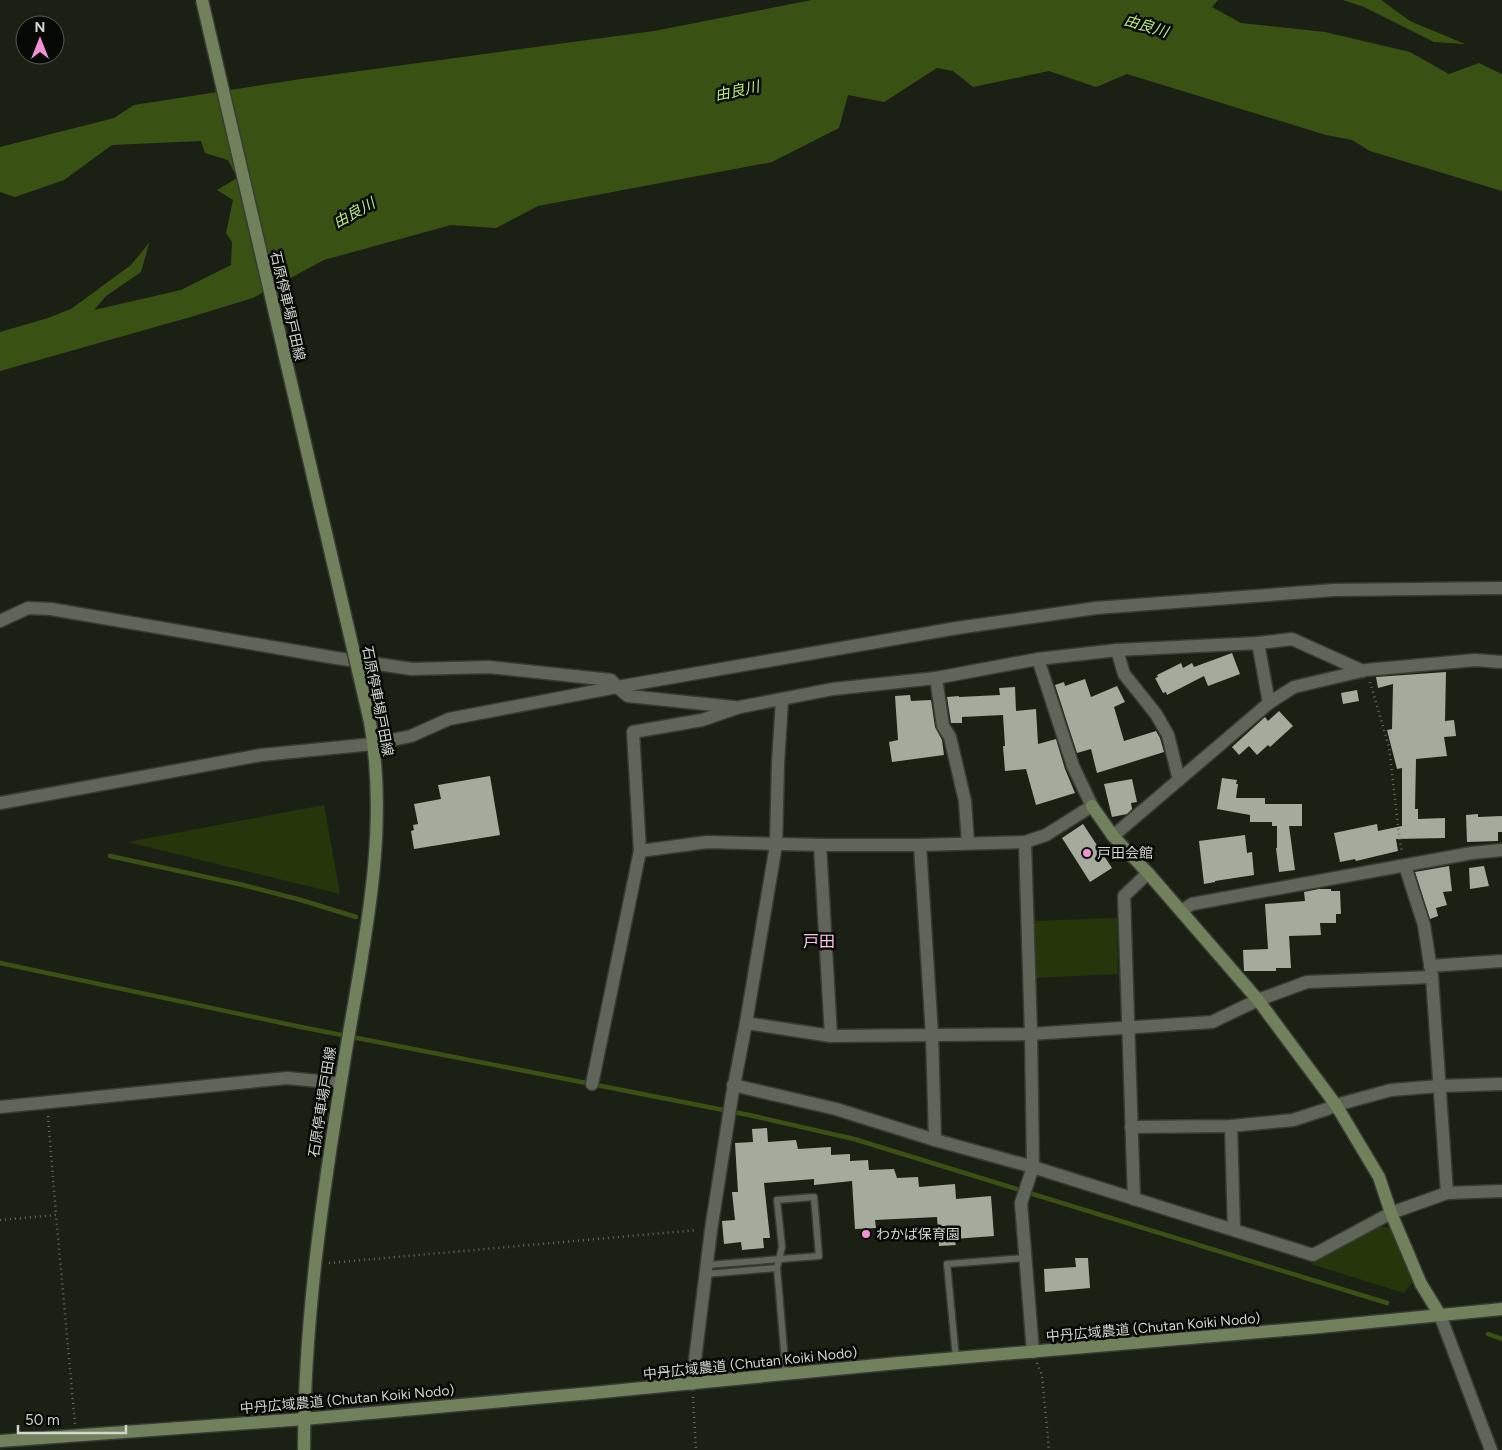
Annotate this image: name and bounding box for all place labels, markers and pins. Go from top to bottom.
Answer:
place label: 戸田会館 [1097,845,1153,862]
marker: 戸田会館 [1081,847,1093,859]
place label: わかば保育園 [876,1226,960,1243]
marker: わかば保育園 [860,1228,872,1240]

